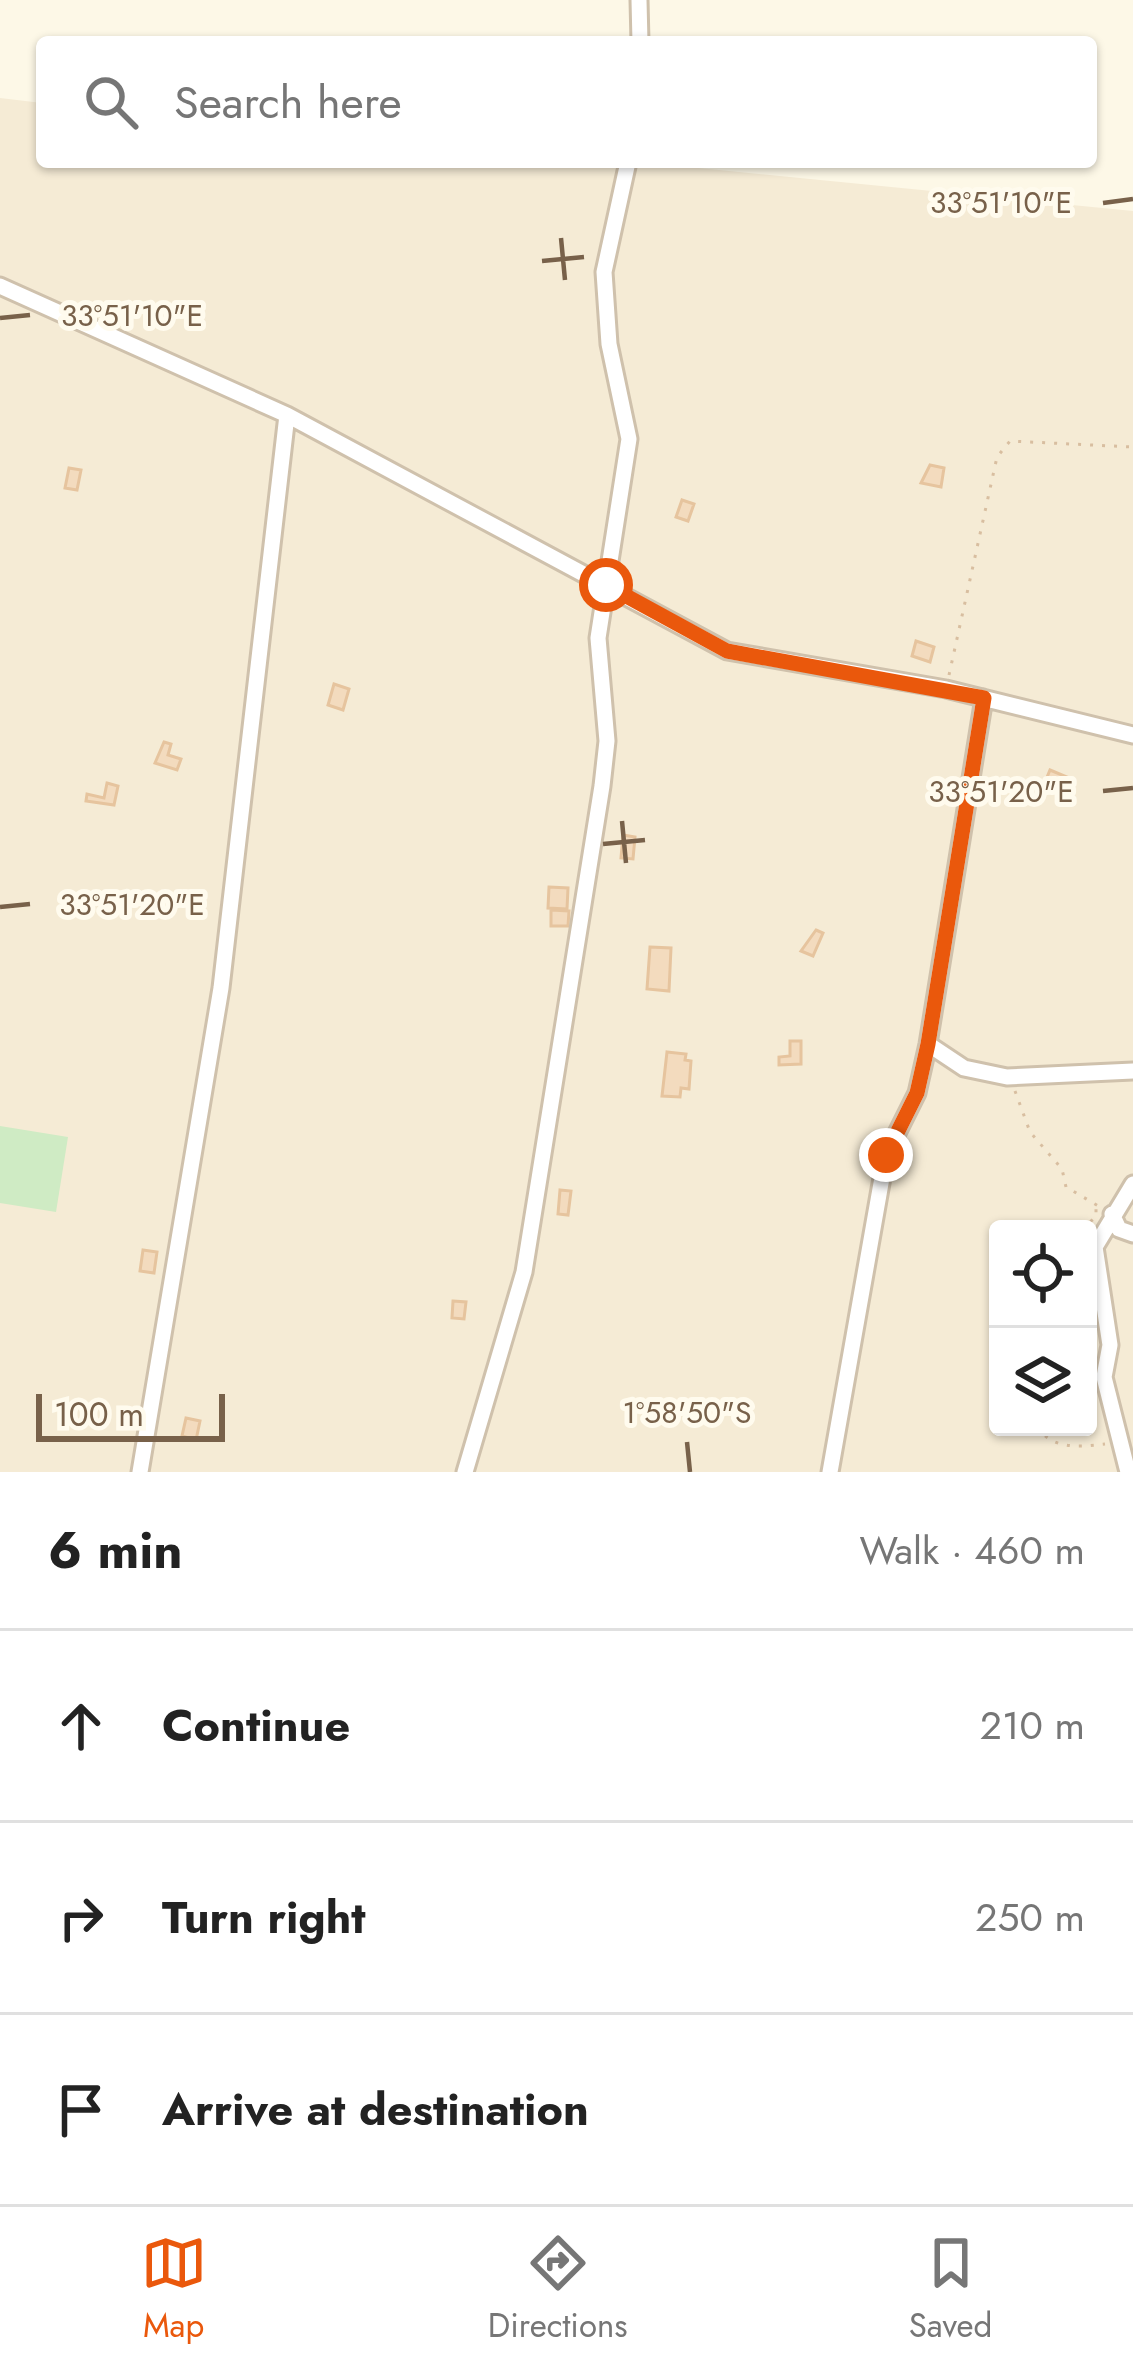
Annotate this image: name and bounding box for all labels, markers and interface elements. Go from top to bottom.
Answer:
search box [36,36,1097,168]
icon: search [78,69,144,135]
text: Search here [174,70,402,135]
text: 33°51'10"E [930,181,1072,224]
text: 33°51'10"E [61,294,203,337]
route start [579,558,633,612]
text: 33°51'20"E [928,770,1074,813]
text: 33°51'20"E [59,883,205,926]
route end [859,1128,913,1182]
map controls [989,1220,1097,1436]
button: locate [989,1220,1097,1328]
button: layers [989,1328,1097,1436]
scale bar [36,1388,225,1441]
text: 100 m [54,1391,144,1438]
text: 1°58'50"S [623,1391,752,1434]
text: 6 min [48,1513,183,1587]
text: Walk · 460 m [860,1522,1085,1579]
icon: ahead [48,1693,114,1759]
text: Continue [162,1693,350,1758]
text: 210 m [980,1697,1085,1754]
icon: right [48,1885,114,1951]
text: Turn right [162,1885,366,1950]
text: 250 m [975,1889,1085,1946]
icon: arrive [48,2077,114,2143]
text: Arrive at destination [162,2077,589,2142]
tab: Map [141,2230,207,2349]
tab: Directions [488,2230,628,2349]
tab: Saved [909,2230,992,2349]

